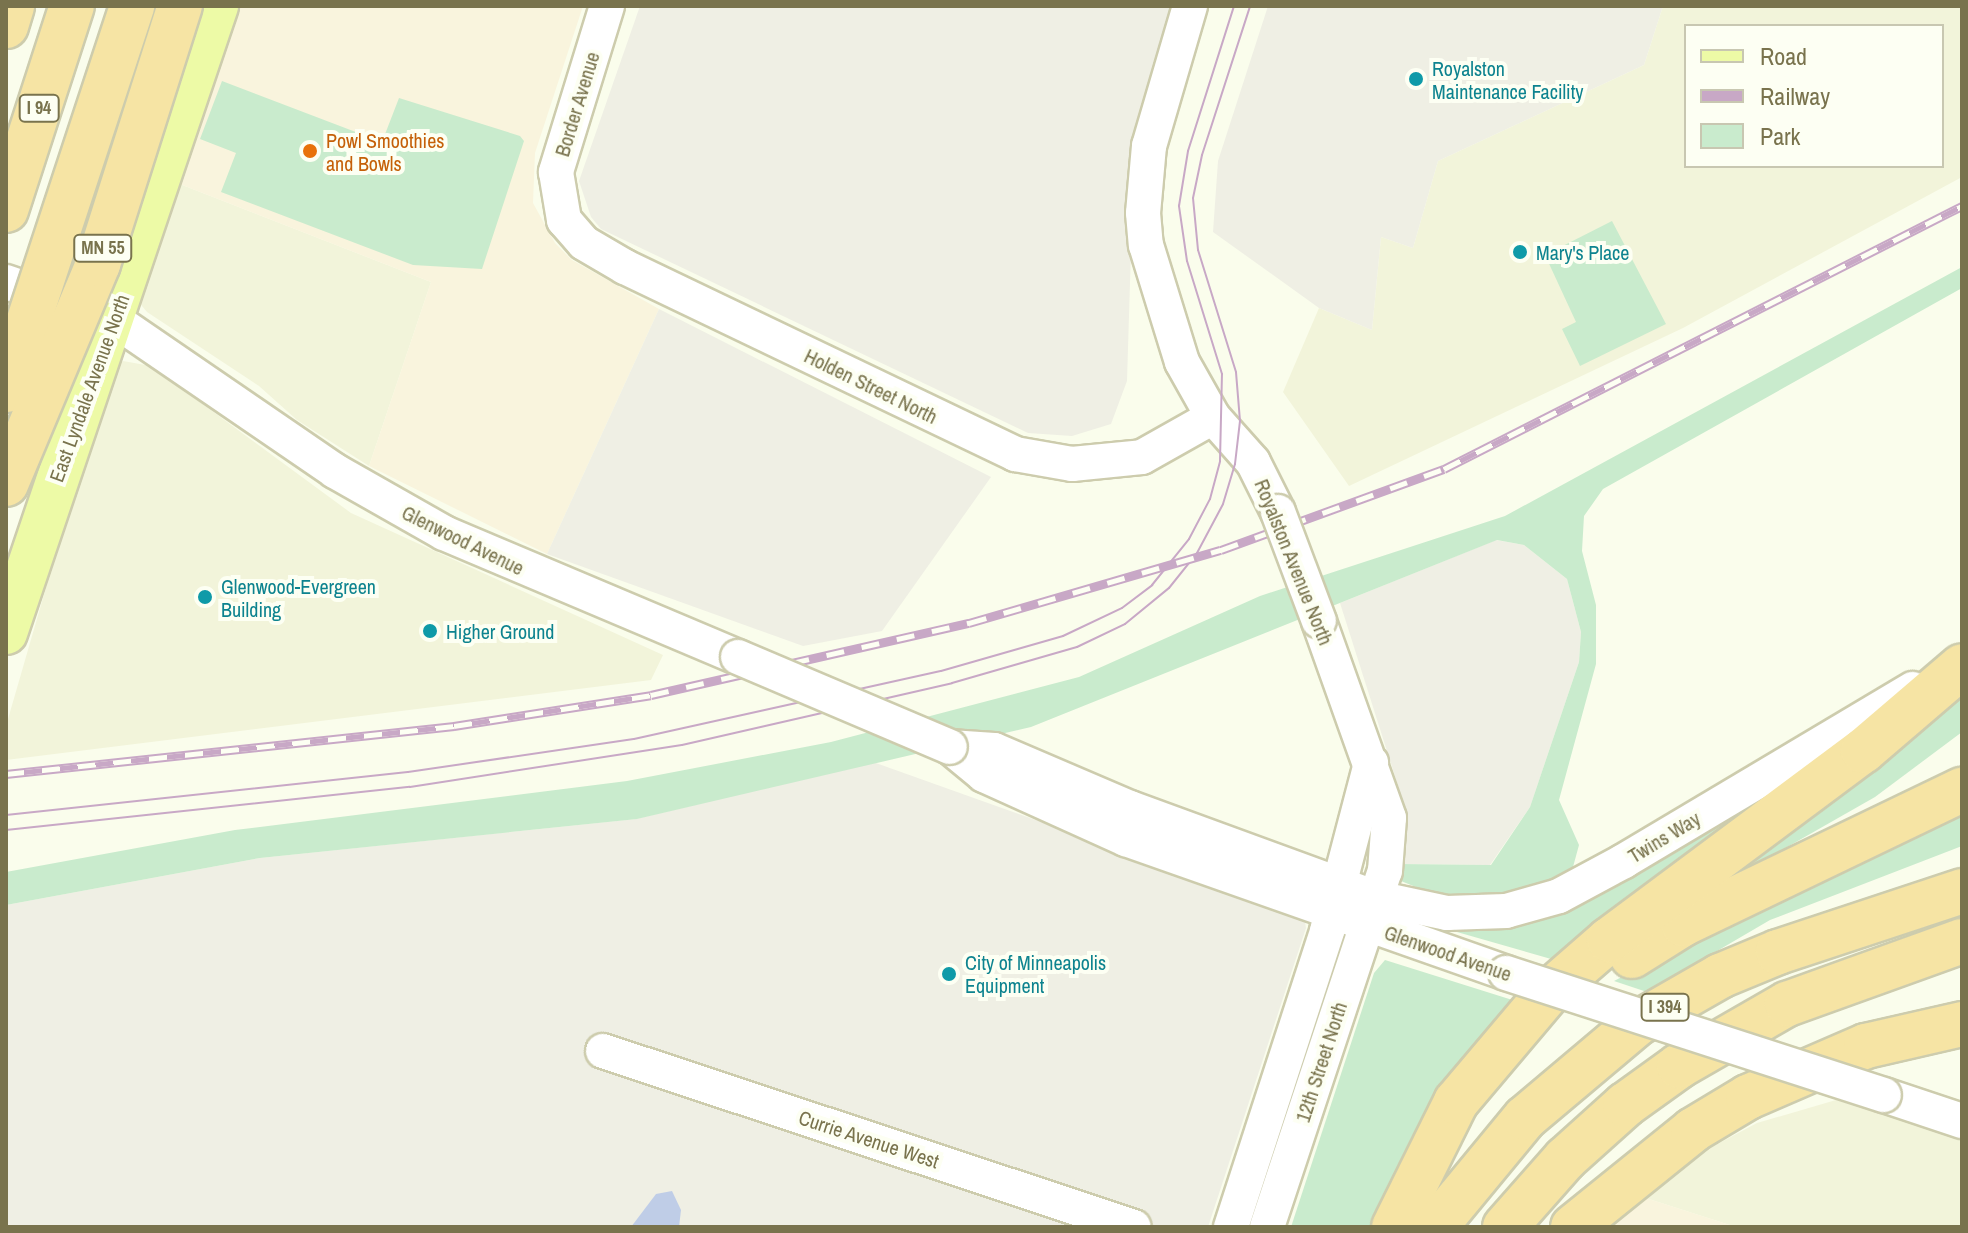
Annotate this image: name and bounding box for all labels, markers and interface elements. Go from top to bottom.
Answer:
legend [1684,24,1944,168]
text: Road [1760,40,1807,72]
street label: Border Avenue [550,48,604,160]
place label: Royalston Maintenance Facility [1432,56,1583,103]
marker: Royalston Maintenance Facility [1407,70,1425,88]
text: Railway [1760,80,1830,112]
road number: I 94 [17,94,61,122]
text: Park [1760,120,1800,152]
place label: Powl Smoothies and Bowls [326,128,444,175]
marker: Powl Smoothies and Bowls [301,142,319,160]
road number: MN 55 [73,234,133,262]
place label: Mary's Place [1536,240,1629,264]
marker: Mary's Place [1511,243,1529,261]
street label: East Lyndale Avenue North [44,290,134,486]
street label: Holden Street North [801,343,941,429]
street label: Royalston Avenue North [1250,475,1338,649]
street label: Glenwood Avenue [398,500,528,580]
place label: Glenwood-Evergreen Building [221,574,376,621]
marker: Glenwood-Evergreen Building [196,588,214,606]
place label: Higher Ground [446,619,554,643]
marker: Higher Ground [421,622,439,640]
street label: Twins Way [1624,806,1704,868]
street label: Glenwood Avenue [1381,920,1515,986]
place label: City of Minneapolis Equipment [965,950,1106,997]
marker: City of Minneapolis Equipment [940,965,958,983]
road number: I 394 [1639,993,1691,1021]
street label: 12th Street North [1290,999,1352,1125]
street label: Currie Avenue West [795,1105,943,1173]

